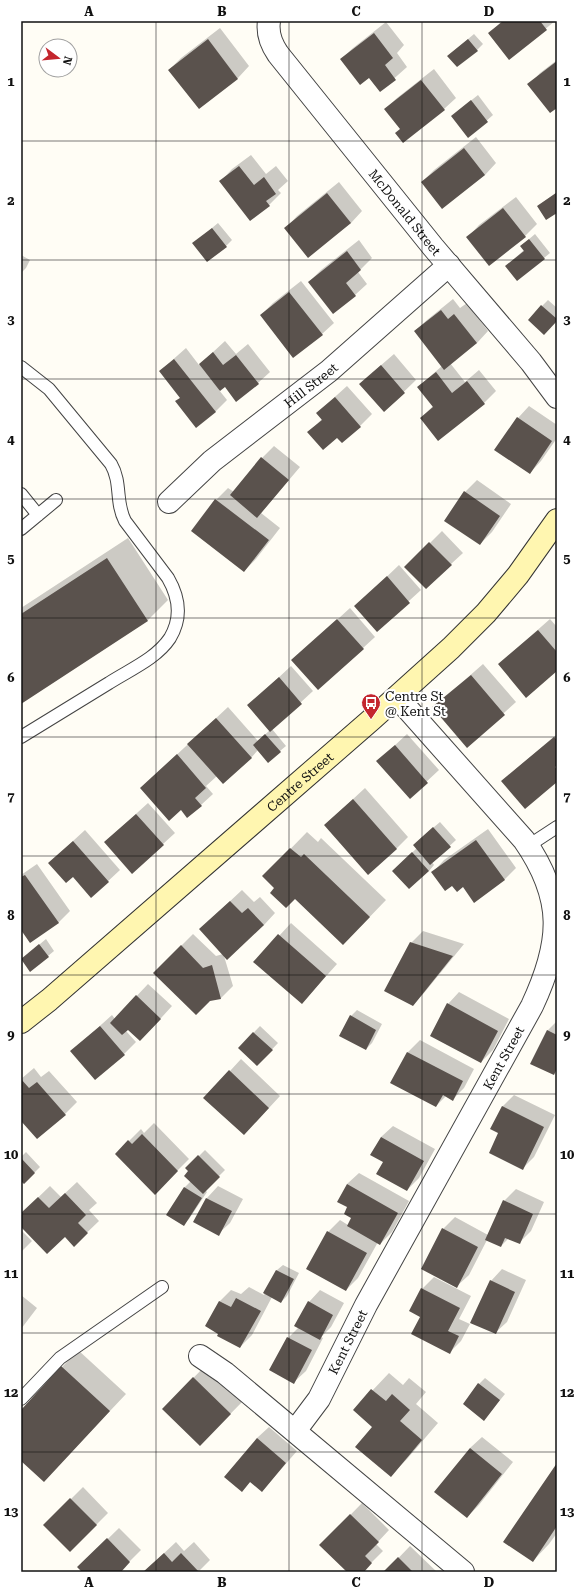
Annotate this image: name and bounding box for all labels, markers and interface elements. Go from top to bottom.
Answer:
text: A [84,4,94,19]
text: B [217,4,227,19]
text: C [351,4,361,19]
text: D [484,4,494,19]
north arrow [38,38,78,78]
text: N [60,55,75,67]
text: 1 [7,74,15,89]
text: 1 [563,74,571,89]
street label: McDonald Street [366,166,444,259]
text: 2 [7,193,15,208]
text: 2 [563,193,571,208]
text: 3 [7,312,15,327]
text: 3 [563,312,571,327]
street label: Hill Street [281,360,341,411]
text: 4 [7,432,15,447]
text: 4 [563,432,571,447]
text: 5 [7,551,15,566]
text: 5 [563,551,571,566]
text: 6 [7,670,15,685]
text: 6 [563,670,571,685]
place label: Centre St @ Kent St [385,689,446,719]
bus stop icon: Centre St @ Kent St [360,692,382,720]
street label: Centre Street [264,749,336,815]
text: 7 [7,789,15,804]
text: 7 [563,789,571,804]
text: 8 [7,908,15,923]
text: 8 [563,908,571,923]
street label: Kent Street [480,1023,527,1092]
text: 9 [7,1027,15,1042]
text: 9 [563,1027,571,1042]
text: 10 [4,1147,18,1162]
text: 10 [560,1147,574,1162]
text: 11 [4,1266,18,1281]
text: 11 [560,1266,574,1281]
street label: Kent Street [326,1307,371,1377]
text: 12 [4,1385,18,1400]
text: 12 [560,1385,574,1400]
text: 13 [4,1504,18,1519]
text: 13 [560,1504,574,1519]
text: A [84,1575,94,1590]
text: B [217,1575,227,1590]
text: C [351,1575,361,1590]
text: D [484,1575,494,1590]

